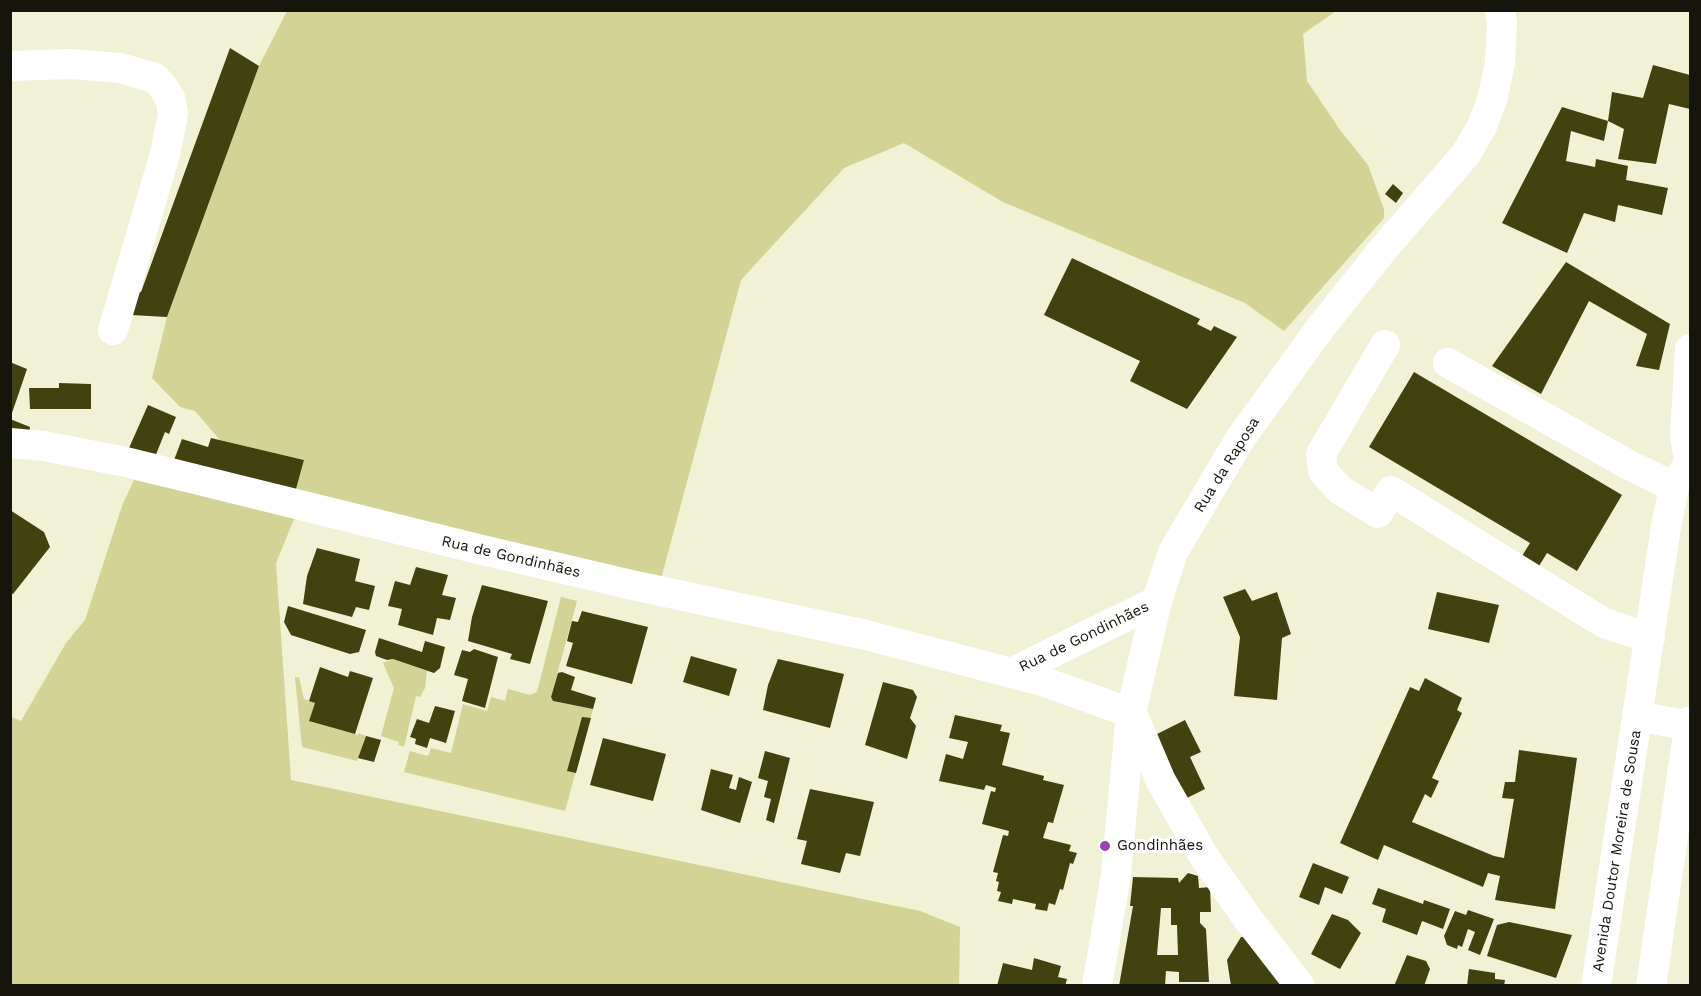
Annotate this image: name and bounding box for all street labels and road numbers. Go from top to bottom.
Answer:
street label: Rua da Raposa [1191,414,1263,516]
street label: Rua de Gondinhães [440,532,582,582]
street label: Rua de Gondinhães [1016,598,1152,676]
street label: Avenida Doutor Moreira de Sousa [1589,729,1645,973]

